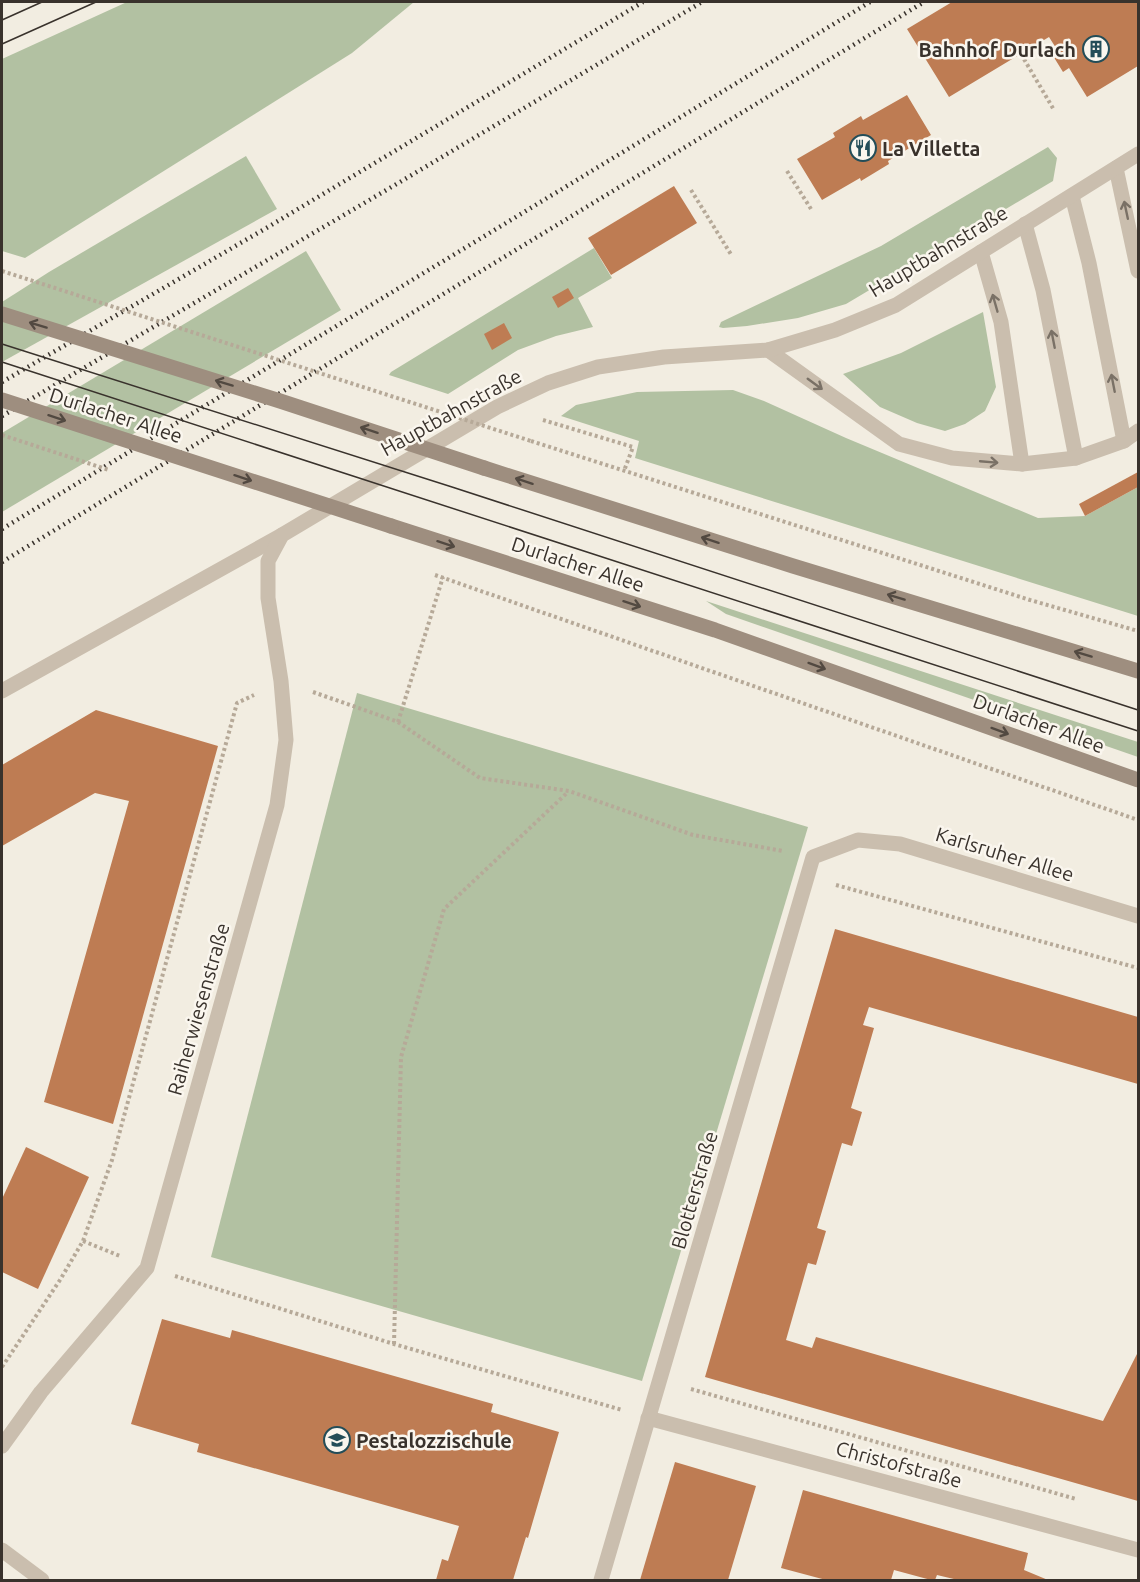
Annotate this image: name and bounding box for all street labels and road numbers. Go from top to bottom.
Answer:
street label: Hauptbahnstraße [865,201,1011,301]
street label: Hauptbahnstraße [377,364,525,460]
street label: Durlacher Allee [47,383,185,447]
street label: Durlacher Allee [509,532,647,596]
street label: Durlacher Allee [970,689,1108,757]
street label: Karlsruher Allee [933,822,1077,886]
street label: Raiherwiesenstraße [162,920,234,1098]
street label: Blotterstraße [666,1128,722,1252]
street label: Christofstraße [834,1436,964,1492]

